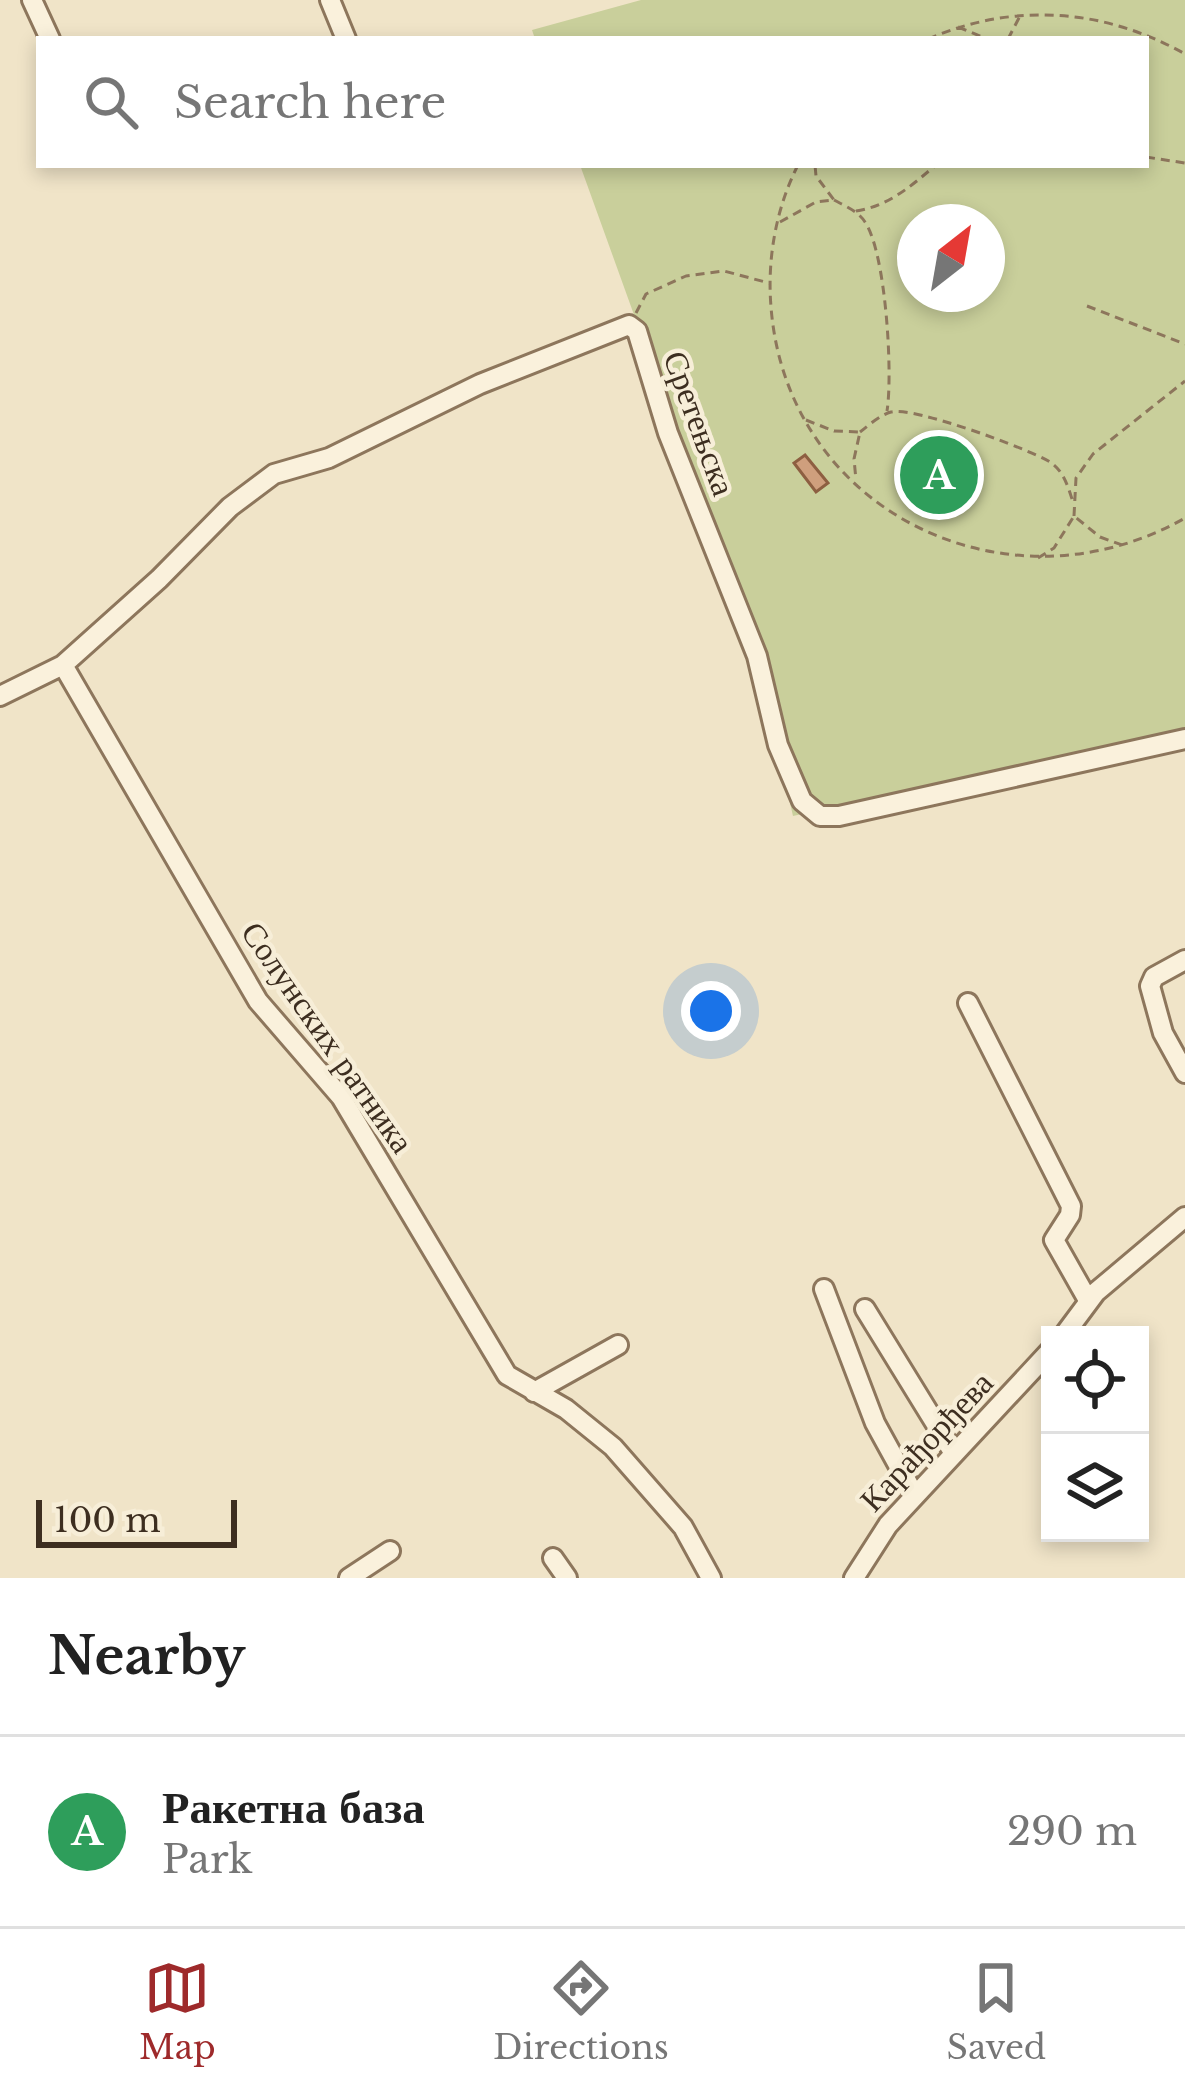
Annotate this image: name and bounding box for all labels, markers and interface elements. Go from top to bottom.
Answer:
search box [36,36,1149,168]
icon: search [78,69,144,135]
text: Search here [174,74,446,130]
north arrow [897,204,1005,312]
street label: Сретењска [654,345,745,501]
pin: A [900,430,978,520]
street label: Солунских ратника [232,914,423,1161]
your location [681,981,741,1041]
map controls [1041,1326,1149,1542]
button: locate [1041,1326,1149,1434]
street label: Карађорђева [851,1362,1002,1520]
button: layers [1041,1434,1149,1542]
scale bar [36,1494,237,1547]
text: 100 m [54,1500,161,1541]
text: Nearby [48,1625,245,1688]
text: Ракетна база [162,1779,425,1835]
text: A [71,1807,103,1856]
text: 290 m [1007,1807,1137,1856]
text: Park [162,1835,253,1884]
tab: Map [139,1955,216,2068]
tab: Directions [493,1955,669,2068]
tab: Saved [947,1955,1046,2068]

